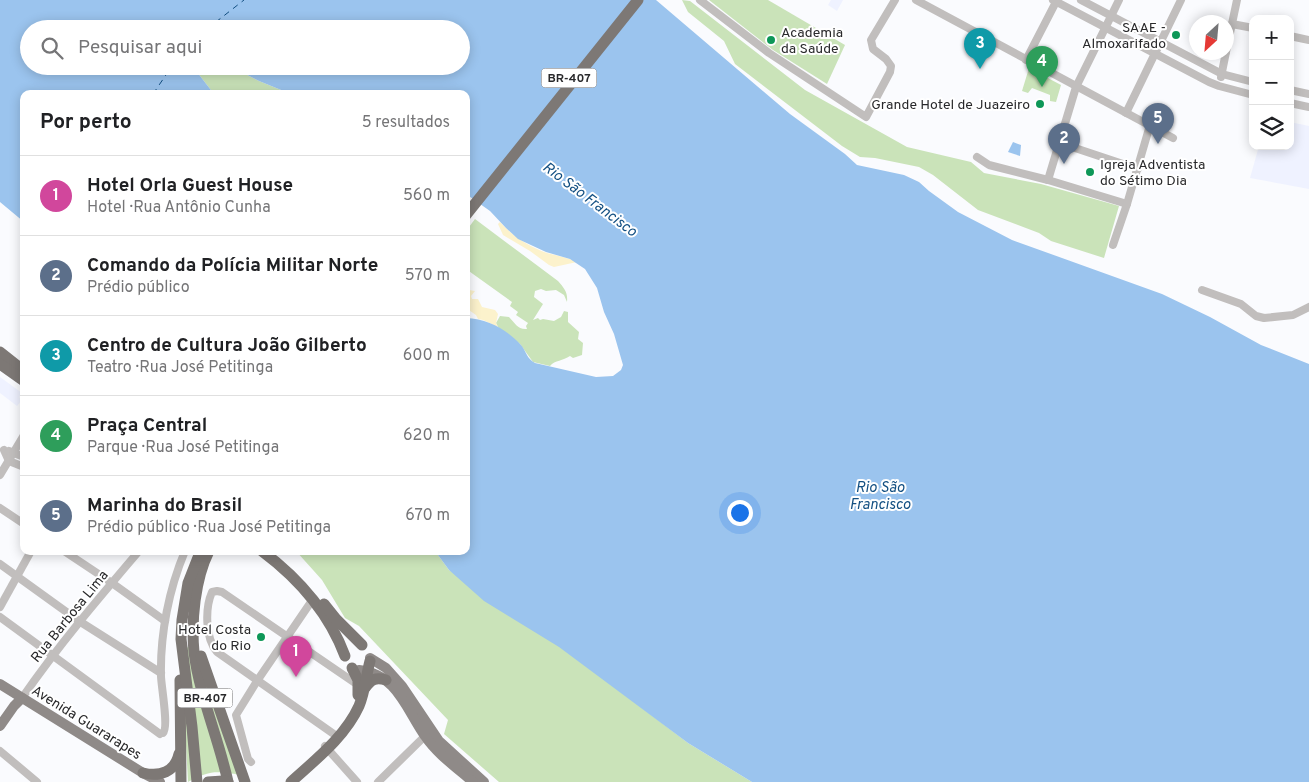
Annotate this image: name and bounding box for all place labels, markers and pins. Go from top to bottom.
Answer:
place label: SAAE - Almoxarifado [1082,20,1166,53]
place label: Academia da Saúde [781,25,843,58]
pin: 3 [964,28,996,69]
marker: SAAE - Almoxarifado [1170,29,1182,41]
marker: Academia da Saúde [765,34,777,46]
pin: 4 [1026,46,1058,87]
place label: Grande Hotel de Juazeiro [871,97,1030,114]
marker: Grande Hotel de Juazeiro [1034,98,1046,110]
pin: 5 [1142,103,1174,144]
pin: 2 [1048,123,1080,164]
place label: Igreja Adventista do Sétimo Dia [1100,157,1205,190]
marker: Igreja Adventista do Sétimo Dia [1084,166,1096,178]
place label: Hotel Costa do Rio [178,622,251,655]
marker: Hotel Costa do Rio [255,631,267,643]
pin: 1 [280,636,312,677]

